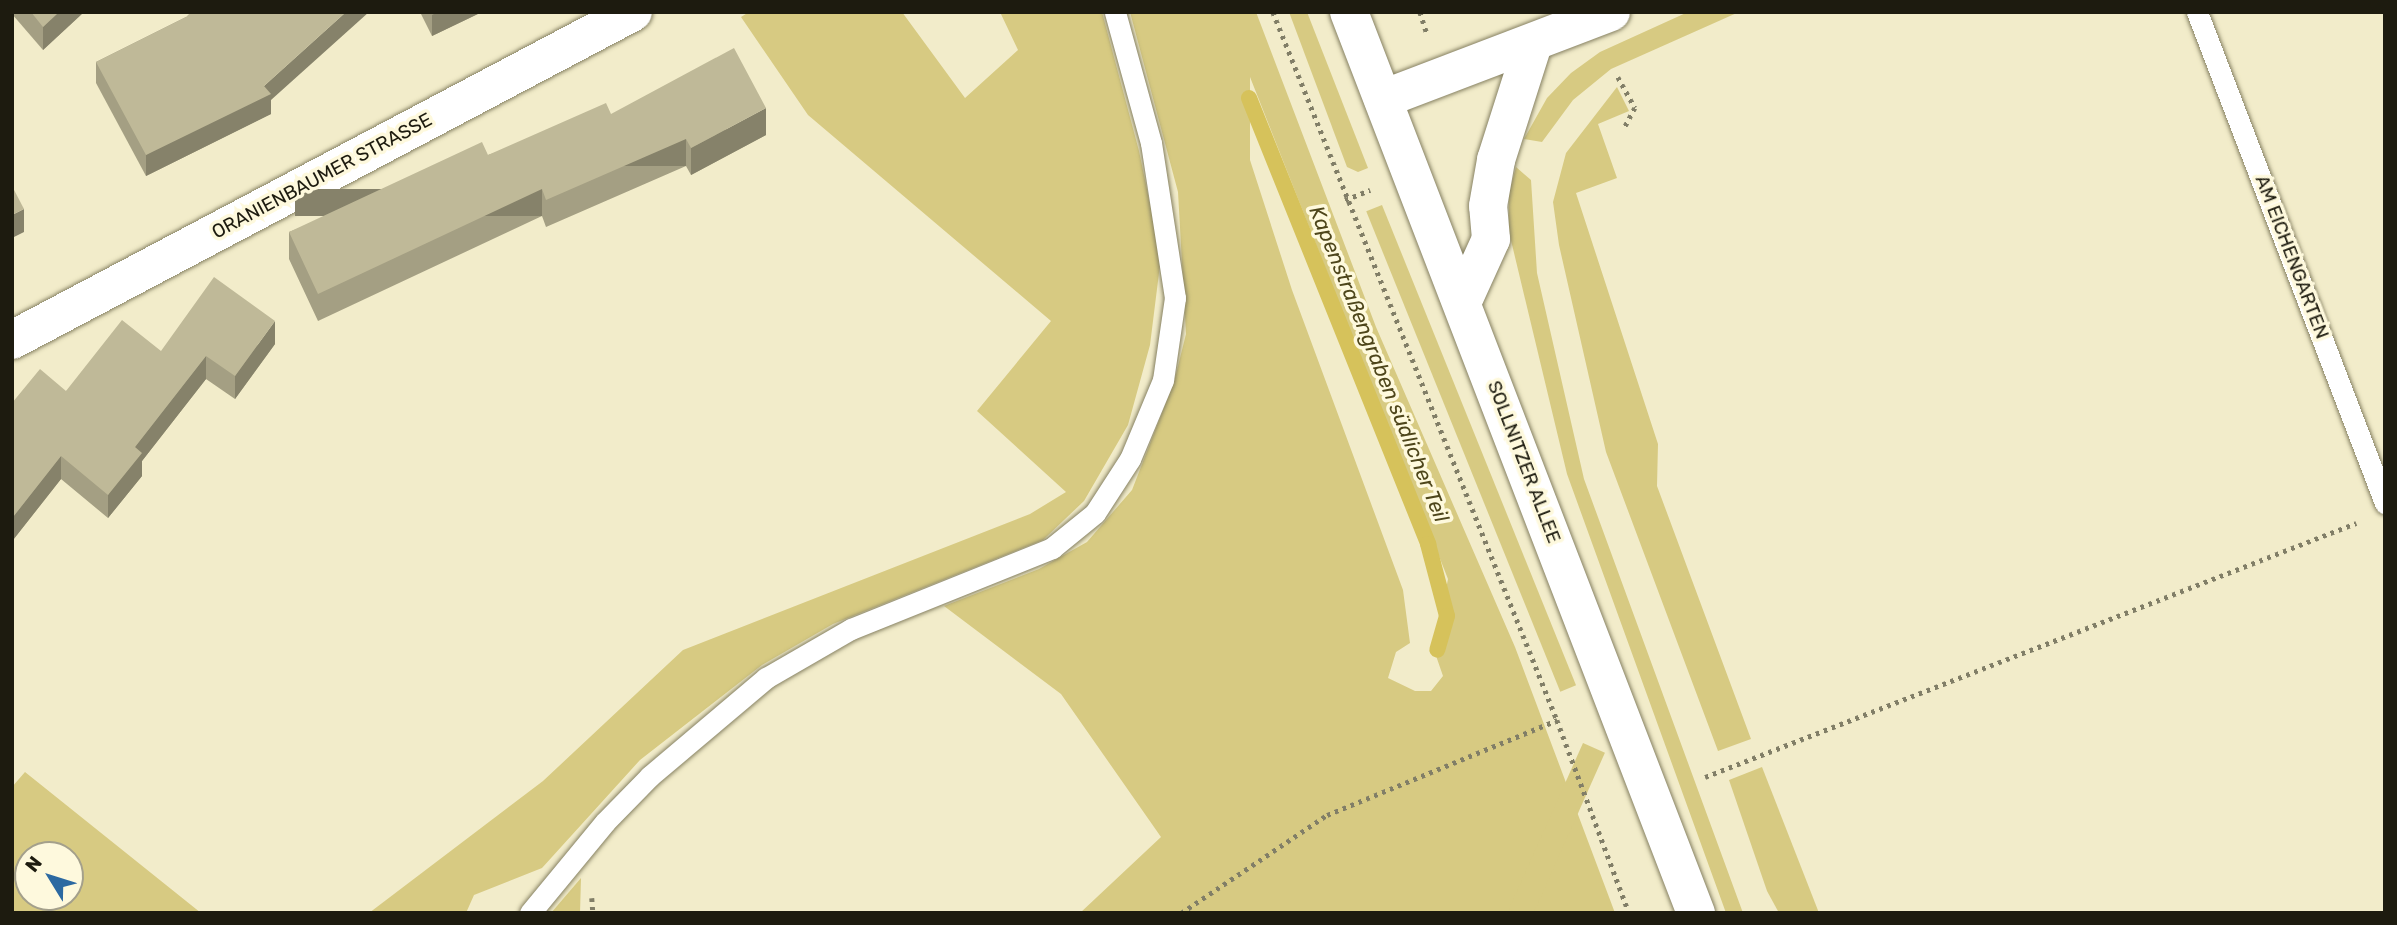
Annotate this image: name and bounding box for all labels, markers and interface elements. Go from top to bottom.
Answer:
street label: ORANIENBAUMER STRASSE [208,108,436,244]
street label: AM EICHENGARTEN [2250,172,2334,342]
water label: Kapenstraßengraben südlicher Teil [1304,202,1454,526]
street label: SOLLNITZER ALLEE [1482,377,1566,547]
north arrow [14,841,84,911]
text: N [20,852,47,876]

